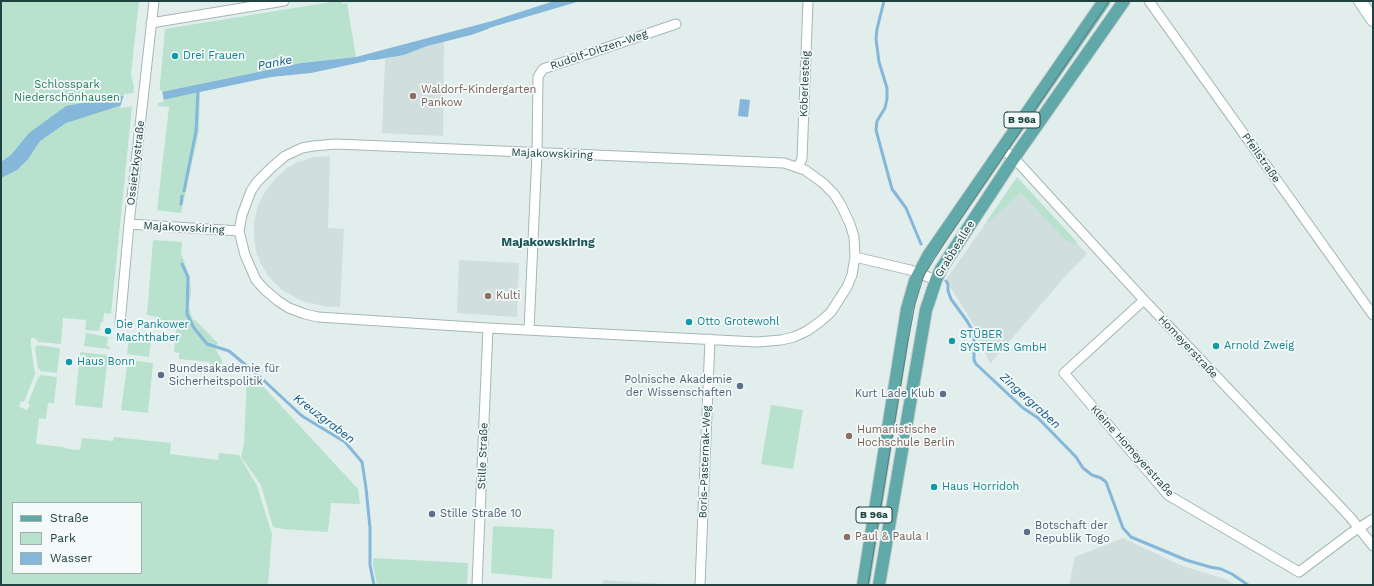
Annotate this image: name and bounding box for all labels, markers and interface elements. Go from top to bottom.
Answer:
street label: Rudolf-Ditzen-Weg [549,27,649,73]
place label: Drei Frauen [183,49,245,63]
marker: Drei Frauen [170,51,180,61]
street label: Köberlesteig [797,51,813,117]
water label: Panke [256,53,294,73]
park label: Schlosspark Niederschönhausen [14,78,120,104]
place label: Waldorf-Kindergarten Pankow [421,83,536,109]
marker: Waldorf-Kindergarten Pankow [408,91,418,101]
road number: B 96a [1004,112,1040,128]
street label: Ossietzkystraße [124,120,148,206]
street label: Pfeilstraße [1239,131,1283,185]
street label: Majakowskiring [511,146,593,162]
street label: Grabbeallee [932,218,978,280]
street label: Majakowskiring [143,219,225,237]
district label: Majakowskiring [501,235,595,249]
place label: Kulti [496,289,520,303]
marker: Kulti [483,291,493,301]
street label: Homeyerstraße [1155,313,1221,381]
place label: Otto Grotewohl [697,315,779,329]
marker: Otto Grotewohl [684,317,694,327]
place label: Die Pankower Machthaber [116,318,189,344]
marker: Die Pankower Machthaber [103,326,113,336]
place label: STÜBER SYSTEMS GmbH [960,328,1047,354]
marker: STÜBER SYSTEMS GmbH [947,336,957,346]
place label: Arnold Zweig [1224,339,1294,353]
marker: Arnold Zweig [1211,341,1221,351]
place label: Haus Bonn [77,355,135,369]
marker: Haus Bonn [64,357,74,367]
place label: Bundesakademie für Sicherheitspolitik [169,362,280,388]
marker: Bundesakademie für Sicherheitspolitik [156,370,166,380]
water label: Zingergraben [997,370,1063,432]
place label: Polnische Akademie der Wissenschaften [624,373,732,399]
marker: Polnische Akademie der Wissenschaften [735,381,745,391]
place label: Kurt Lade Klub [855,387,935,401]
marker: Kurt Lade Klub [938,389,948,399]
water label: Kreuzgraben [291,391,357,447]
street label: Kleine Homeyerstraße [1088,403,1176,499]
street label: Boris-Pasternak-Weg [696,405,714,519]
street label: Stille Straße [475,422,491,490]
place label: Humanistische Hochschule Berlin [857,423,955,449]
marker: Humanistische Hochschule Berlin [844,431,854,441]
place label: Haus Horridoh [942,480,1019,494]
marker: Haus Horridoh [929,482,939,492]
legend [12,502,142,574]
place label: Stille Straße 10 [440,507,522,521]
road number: B 96a [856,507,892,523]
marker: Stille Straße 10 [427,509,437,519]
text: Straße [50,511,89,525]
place label: Botschaft der Republik Togo [1035,519,1110,545]
marker: Botschaft der Republik Togo [1022,527,1032,537]
place label: Paul & Paula I [855,530,929,544]
text: Park [50,531,76,545]
marker: Paul & Paula I [842,532,852,542]
text: Wasser [50,551,92,565]

